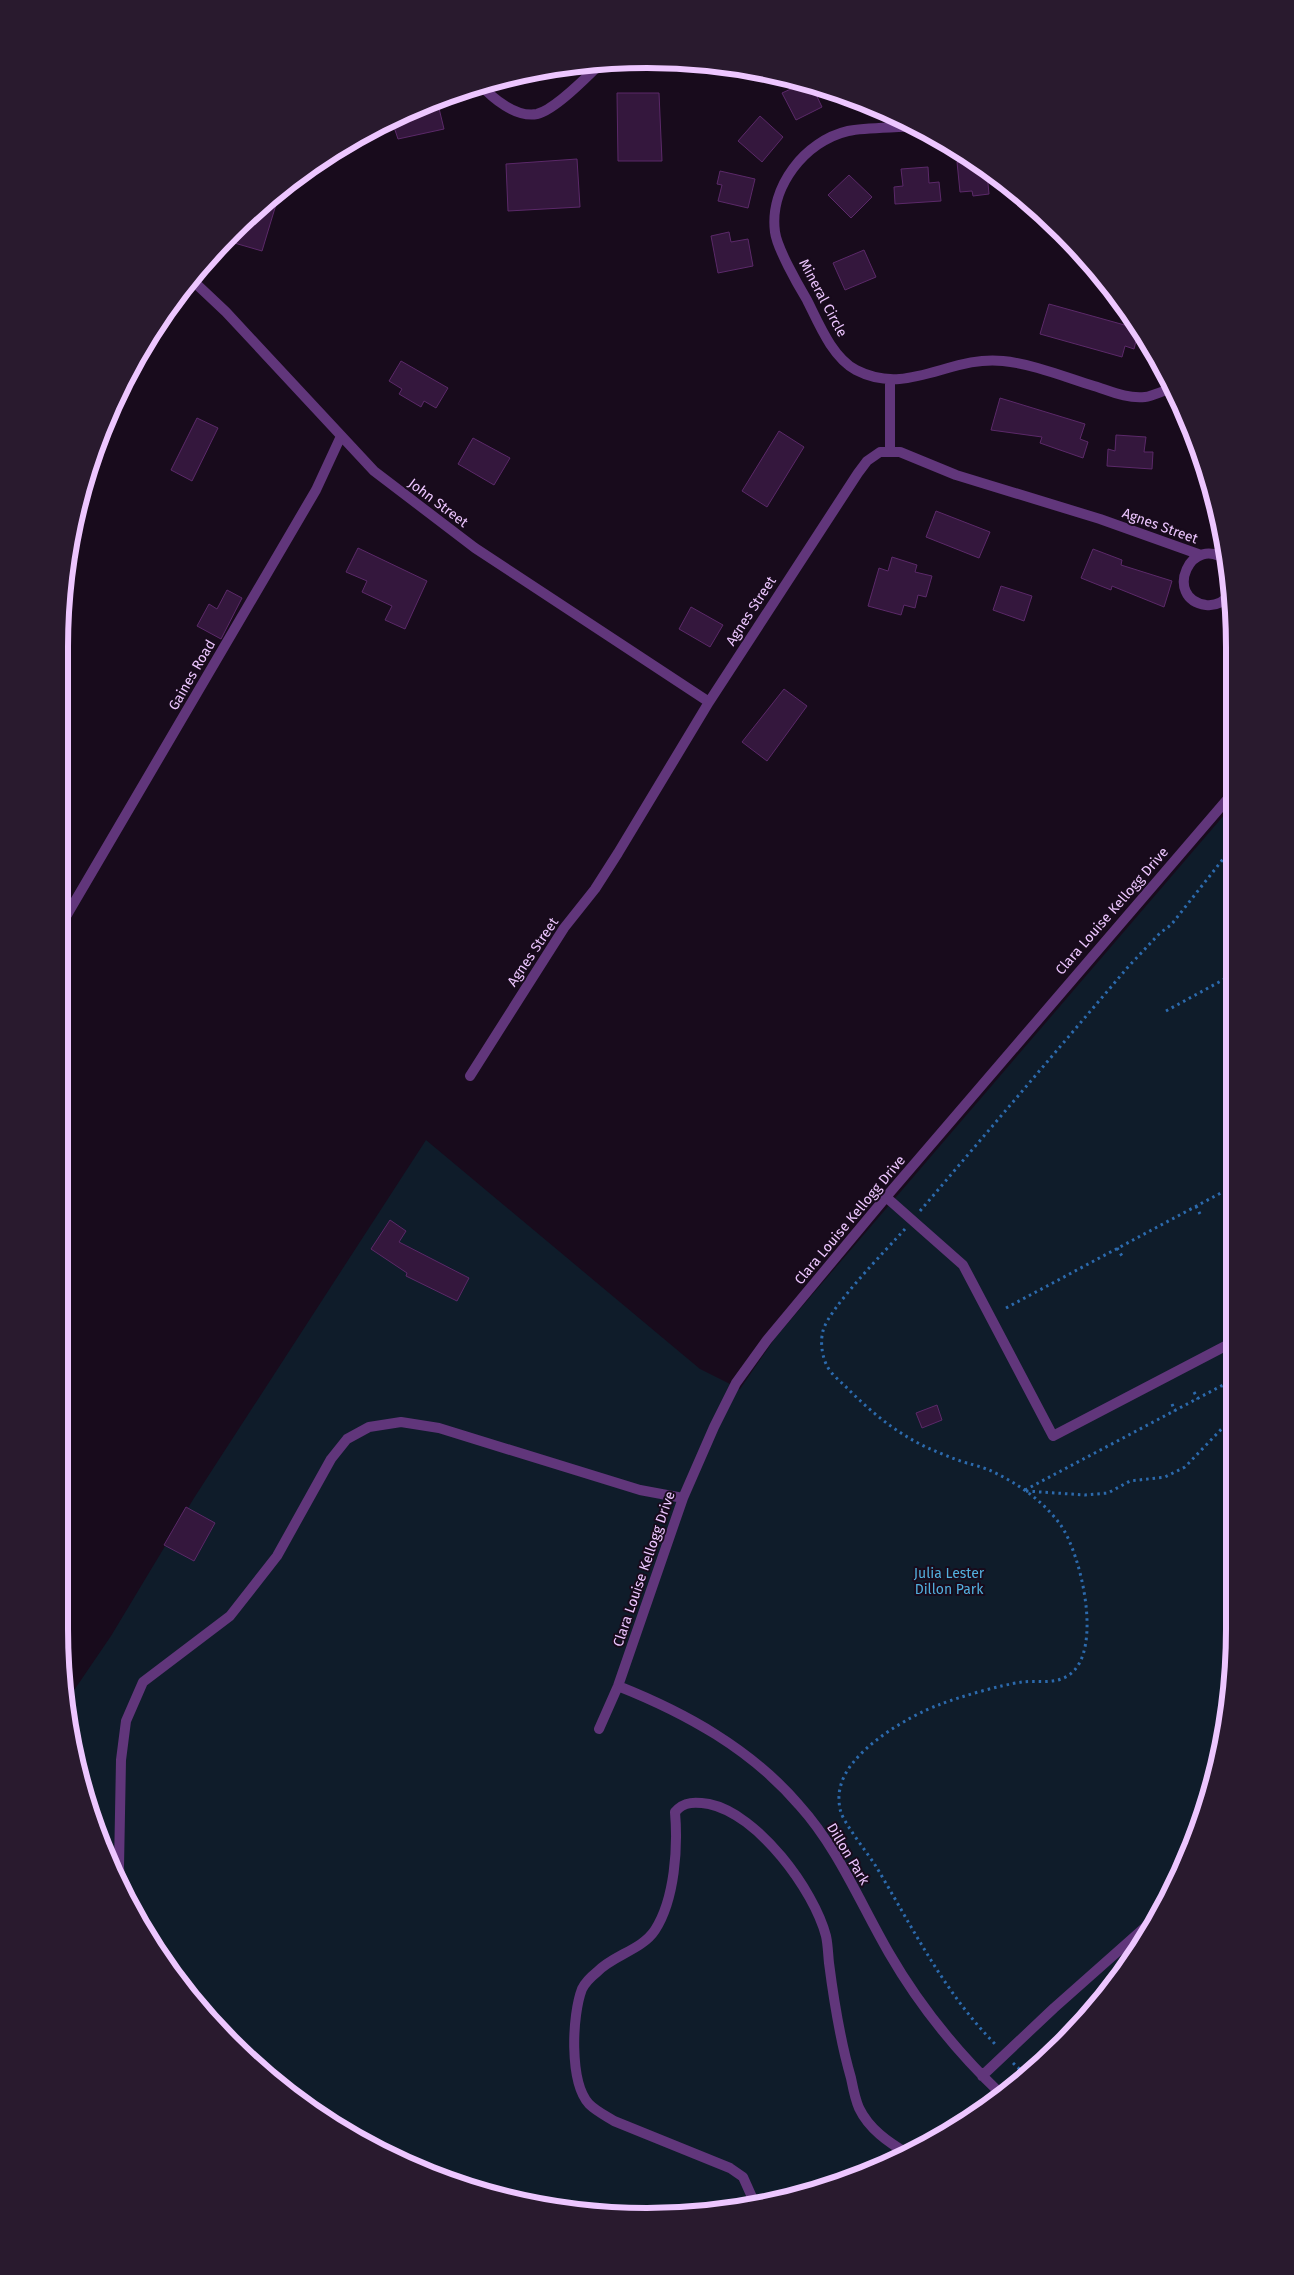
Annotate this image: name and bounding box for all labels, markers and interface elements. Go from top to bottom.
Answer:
street label: Mineral Circle [795,256,851,340]
street label: John Street [405,475,472,532]
street label: Agnes Street [1120,504,1201,548]
street label: Agnes Street [722,572,780,649]
street label: Gaines Road [165,637,219,713]
street label: Clara Louise Kellogg Drive [1052,844,1172,978]
street label: Agnes Street [504,914,563,990]
street label: Clara Louise Kellogg Drive [791,1152,909,1288]
street label: Clara Louise Kellogg Drive [609,1489,679,1649]
park label: Julia Lester Dillon Park [914,1565,985,1598]
street label: Dillon Park [823,1820,873,1889]

